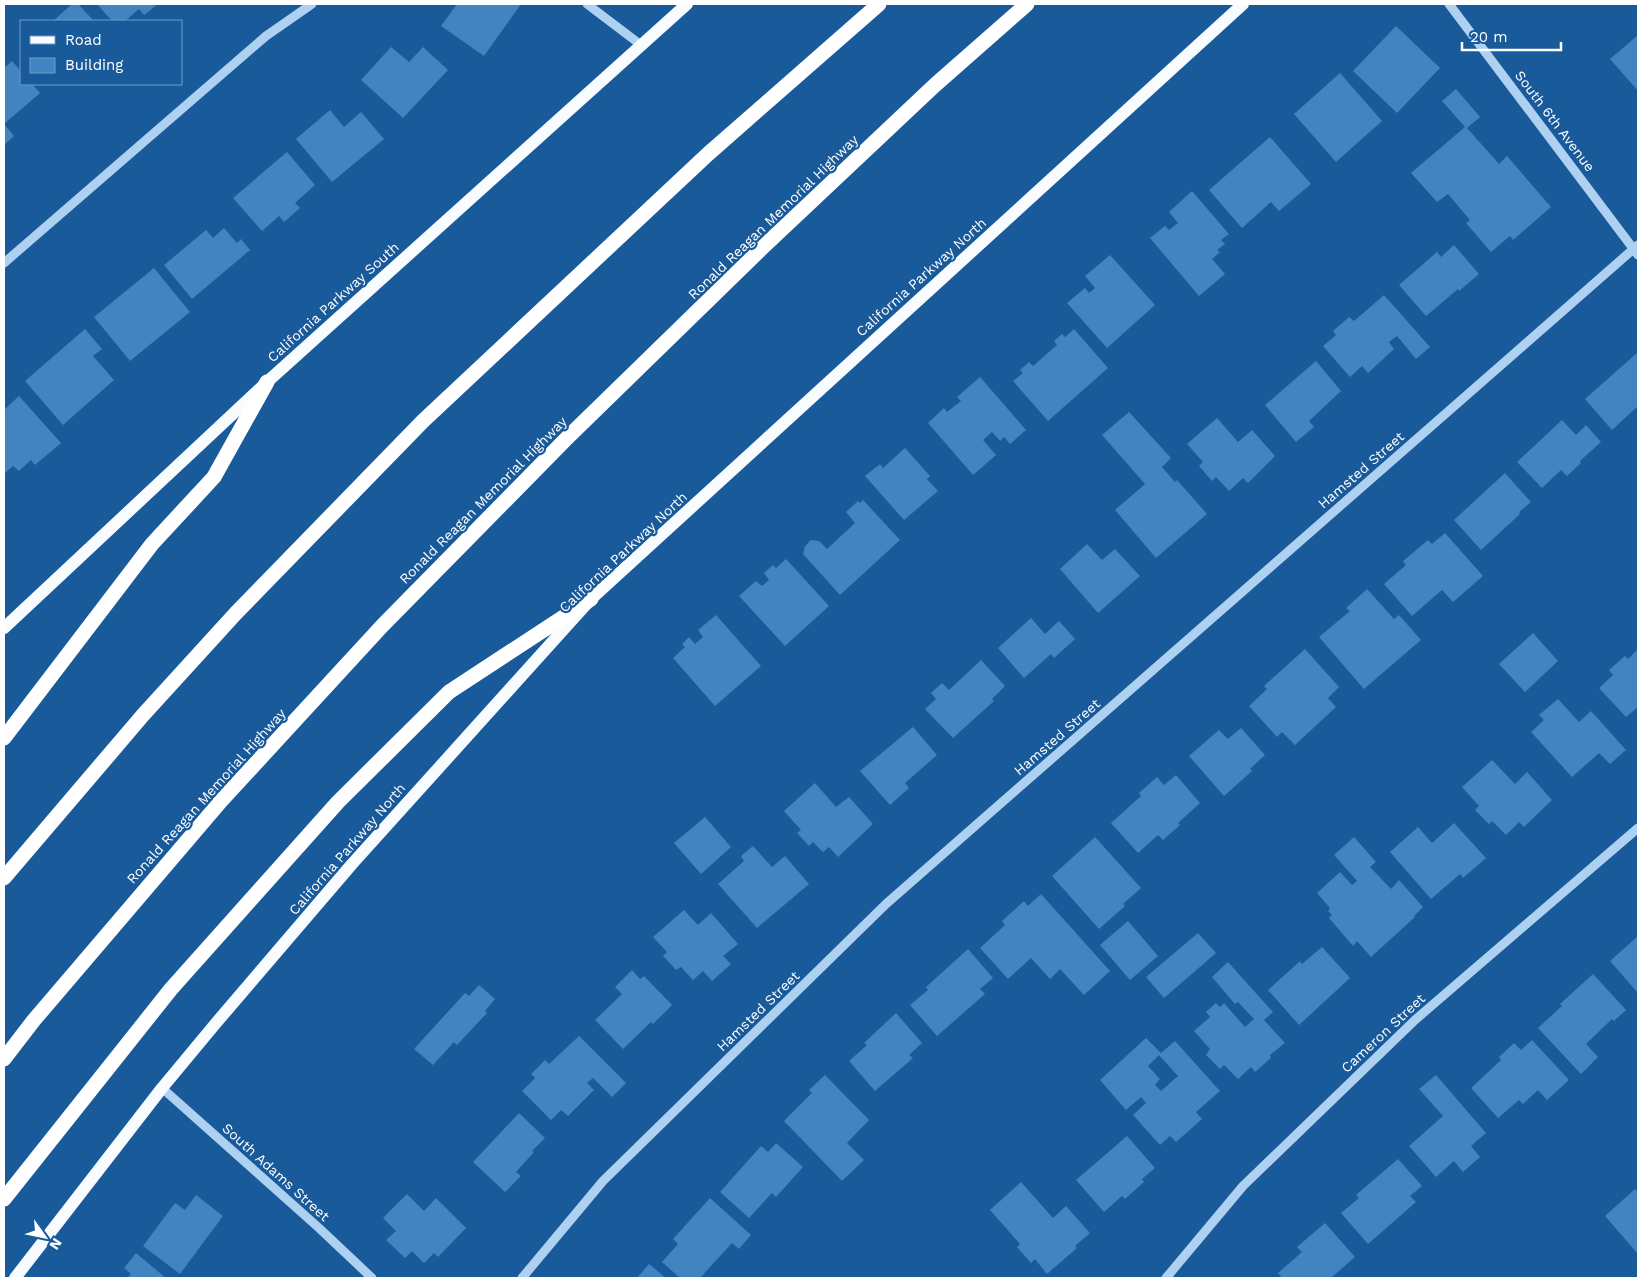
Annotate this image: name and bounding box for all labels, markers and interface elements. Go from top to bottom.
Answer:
legend [20,20,182,85]
scale bar [1462,20,1561,52]
text: 20 m [1470,28,1508,46]
text: Road [65,31,102,49]
text: Building [65,56,123,74]
street label: South 6th Avenue [1512,67,1598,175]
street label: Ronald Reagan Memorial Highway [685,131,862,303]
street label: California Parkway North [853,215,989,339]
street label: California Parkway South [264,239,402,365]
street label: Ronald Reagan Memorial Highway [396,413,570,587]
street label: Hamsted Street [1315,428,1407,512]
street label: California Parkway North [556,489,690,615]
street label: Hamsted Street [1011,695,1103,779]
street label: Ronald Reagan Memorial Highway [123,705,289,887]
street label: California Parkway North [286,780,408,918]
street label: Hamsted Street [713,967,803,1054]
street label: Cameron Street [1338,990,1428,1076]
street label: South Adams Street [219,1120,333,1224]
north arrow [20,1212,70,1262]
text: N [46,1235,65,1253]

